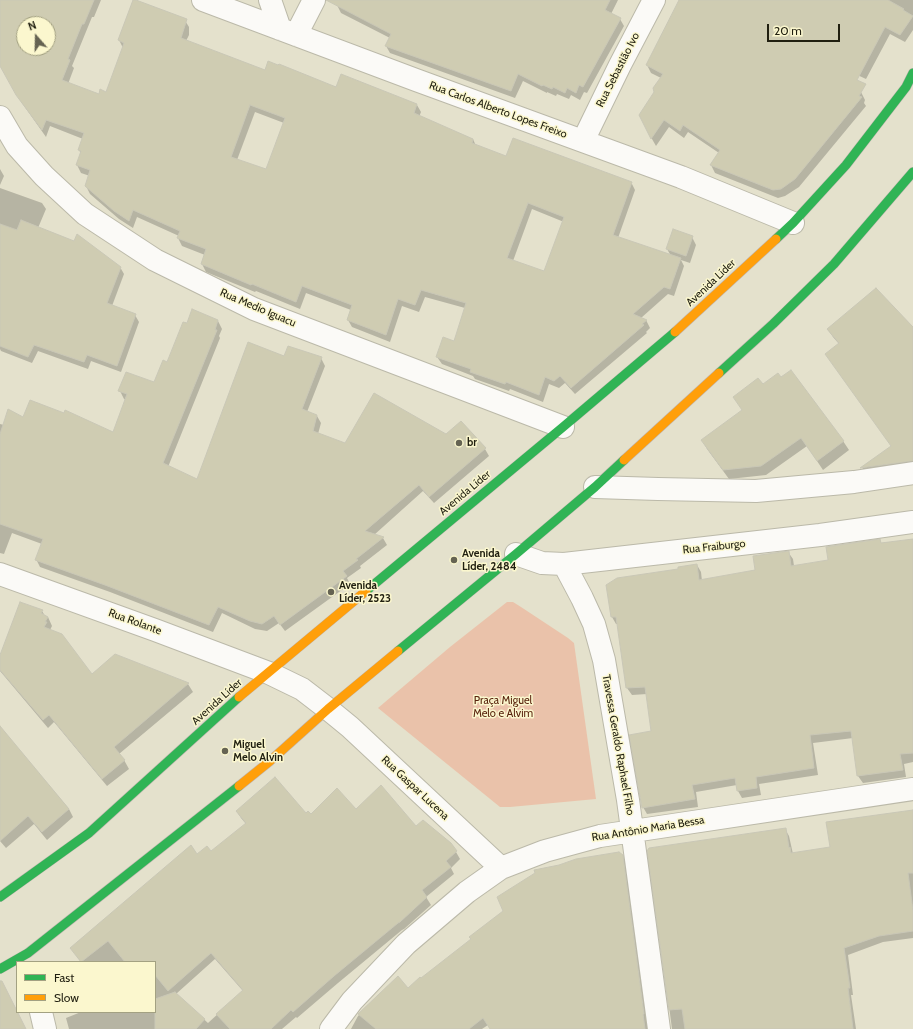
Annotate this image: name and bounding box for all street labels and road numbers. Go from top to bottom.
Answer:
street label: Rua Sebastião Ivo [594,31,642,109]
street label: Rua Carlos Alberto Lopes Freixo [427,79,569,141]
street label: Avenida Líder [684,257,738,309]
street label: Rua Medio Iguacu [218,286,298,330]
street label: Avenida Líder [437,468,493,518]
street label: Rua Fraiburgo [682,537,746,557]
street label: Rua Rolante [107,606,163,638]
street label: Travessa Geraldo Raphael Filho [599,674,637,816]
street label: Avenida Líder [189,676,245,728]
street label: Rua Gaspar Lucena [378,753,452,823]
street label: Rua Antônio Maria Bessa [591,814,705,844]

